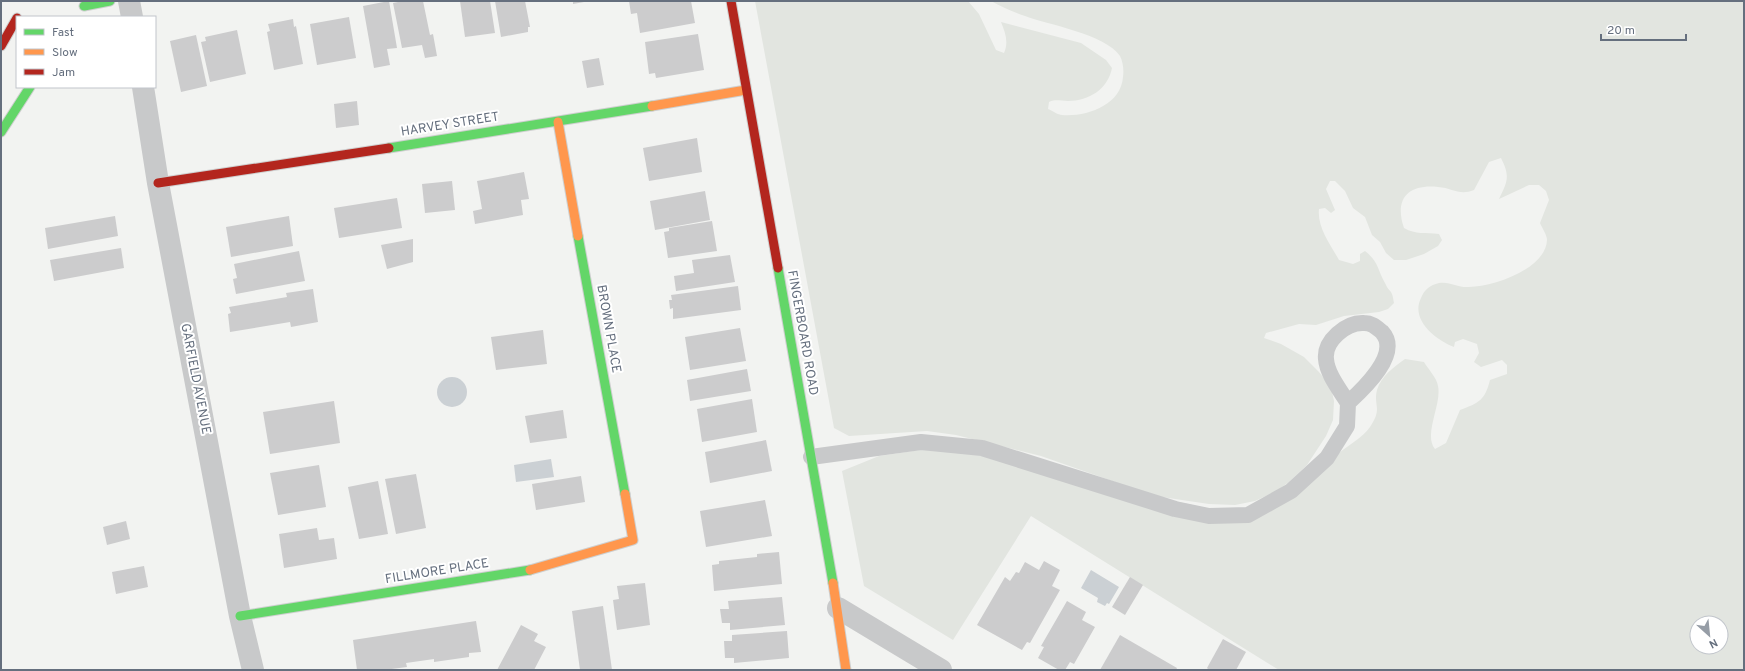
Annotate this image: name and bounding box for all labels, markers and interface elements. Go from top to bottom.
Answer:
legend [16,16,156,88]
scale bar [1601,16,1686,42]
text: 20 m [1607,23,1635,39]
text: Fast [52,25,74,41]
text: Slow [52,45,78,61]
text: Jam [52,65,75,81]
street label: HARVEY STREET [400,109,500,141]
street label: FINGERBOARD ROAD [783,269,821,397]
street label: BROWN PLACE [592,284,624,374]
street label: GARFIELD AVENUE [176,322,214,436]
street label: FILLMORE PLACE [384,556,490,588]
north arrow [1689,615,1729,655]
text: N [1706,635,1720,651]

